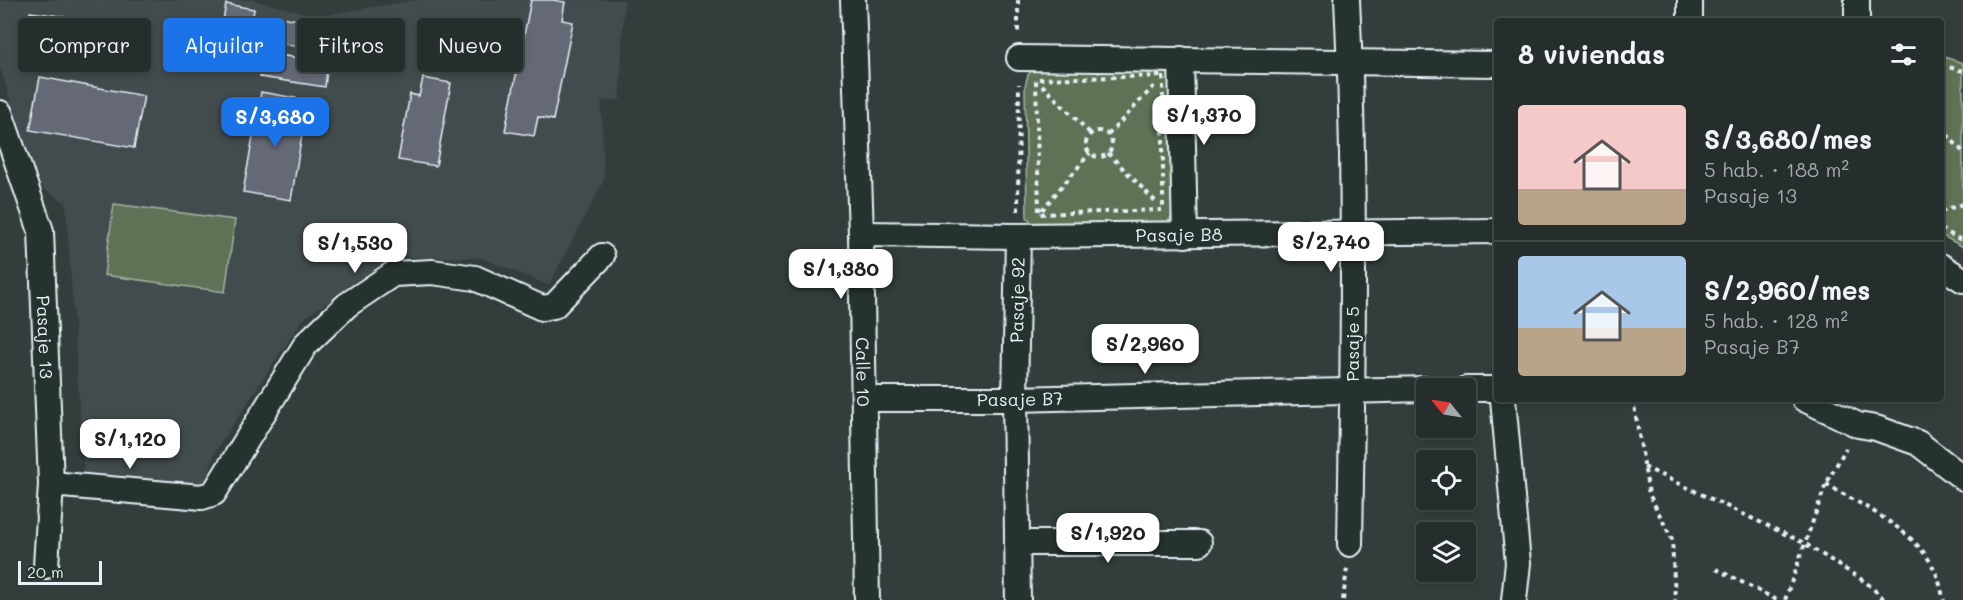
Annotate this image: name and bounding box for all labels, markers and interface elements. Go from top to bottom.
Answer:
chip: Comprar [18,18,151,72]
chip: Alquilar [163,18,285,72]
chip: Filtros [297,18,405,72]
chip: Nuevo [417,18,523,72]
text: 8 viviendas [1518,37,1665,71]
icon: filters [1887,38,1920,71]
pin: S/1,370 [1149,95,1259,146]
pin: S/3,680 [220,97,330,148]
text: S/1,370 [1166,101,1242,127]
text: S/3,680 [235,103,315,129]
text: S/3,680/mes [1704,122,1872,156]
icon: home [1566,129,1638,201]
text: 5 hab. · 188 m² [1704,156,1849,182]
text: Pasaje 13 [1704,182,1797,208]
street label: Pasaje B8 [1135,222,1223,247]
pin: S/2,740 [1276,222,1386,273]
pin: S/1,530 [300,223,410,274]
text: S/2,740 [1292,228,1370,254]
text: S/1,530 [317,229,393,255]
pin: S/1,380 [786,249,896,300]
text: S/1,380 [803,255,879,281]
street label: Pasaje 92 [1004,257,1030,343]
text: S/2,960/mes [1704,273,1870,307]
icon: home [1566,280,1638,352]
street label: Pasaje 13 [32,295,59,379]
street label: Pasaje 5 [1340,306,1364,382]
text: 5 hab. · 128 m² [1704,307,1848,333]
pin: S/2,960 [1090,324,1200,375]
text: S/2,960 [1106,330,1184,356]
text: Pasaje B7 [1704,333,1800,359]
street label: Calle 10 [851,337,876,407]
north arrow [1416,378,1476,438]
map controls [1416,378,1476,582]
street label: Pasaje B7 [977,386,1063,411]
pin: S/1,120 [75,419,185,470]
text: S/1,120 [94,425,166,451]
button: locate [1416,450,1476,510]
pin: S/1,920 [1053,513,1163,564]
text: S/1,920 [1070,519,1146,545]
button: layers [1416,522,1476,582]
scale bar [18,558,102,586]
text: 20 m [27,561,64,582]

